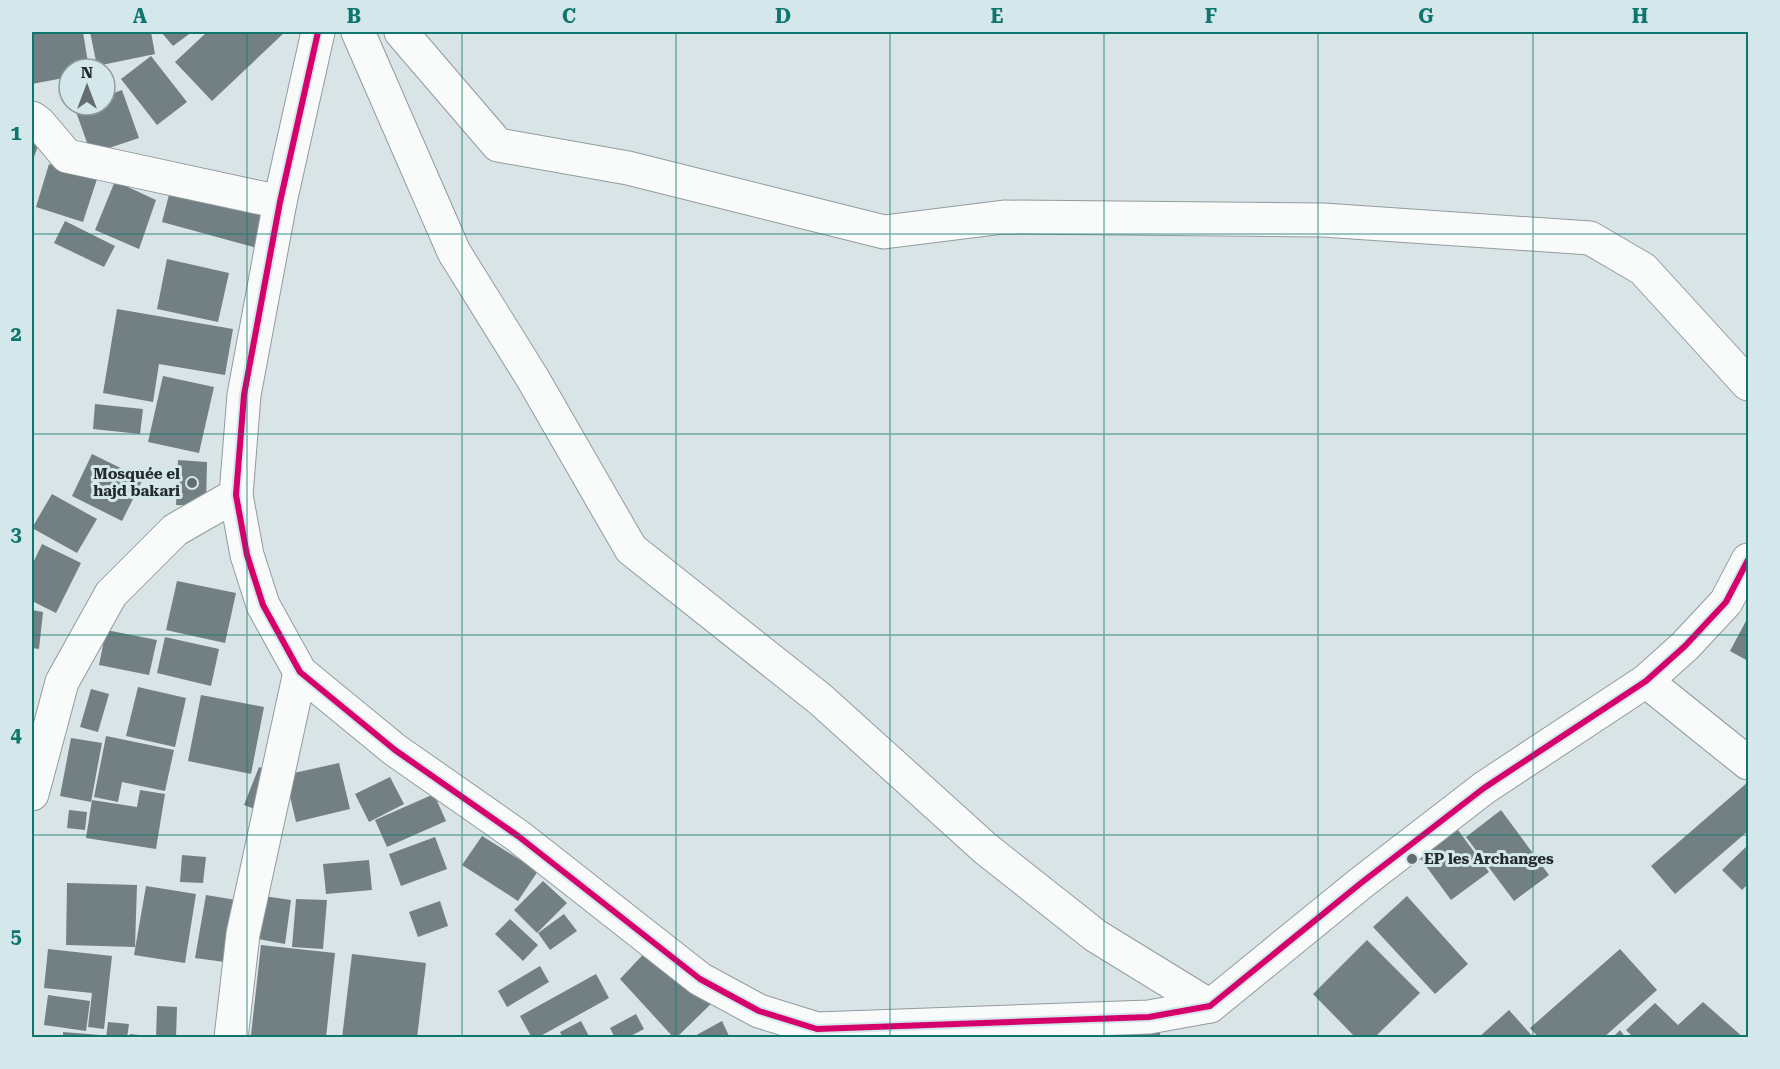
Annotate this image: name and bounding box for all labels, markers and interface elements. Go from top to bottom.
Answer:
text: A [133,4,148,28]
text: B [347,4,361,28]
text: C [562,4,576,28]
text: D [775,4,791,28]
text: E [991,4,1004,28]
text: F [1205,4,1217,28]
text: G [1418,4,1434,28]
text: H [1632,4,1648,28]
north arrow [57,57,117,117]
text: N [81,63,93,82]
text: 1 [10,121,22,145]
text: 2 [10,322,22,346]
place label: Mosquée el hajd bakari [93,465,180,500]
marker: Mosquée el hajd bakari [185,476,199,490]
text: 3 [10,522,22,546]
text: 4 [10,723,22,747]
place label: EP les Archanges [1424,850,1554,868]
marker: EP les Archanges [1405,852,1419,866]
text: 5 [10,924,22,948]

